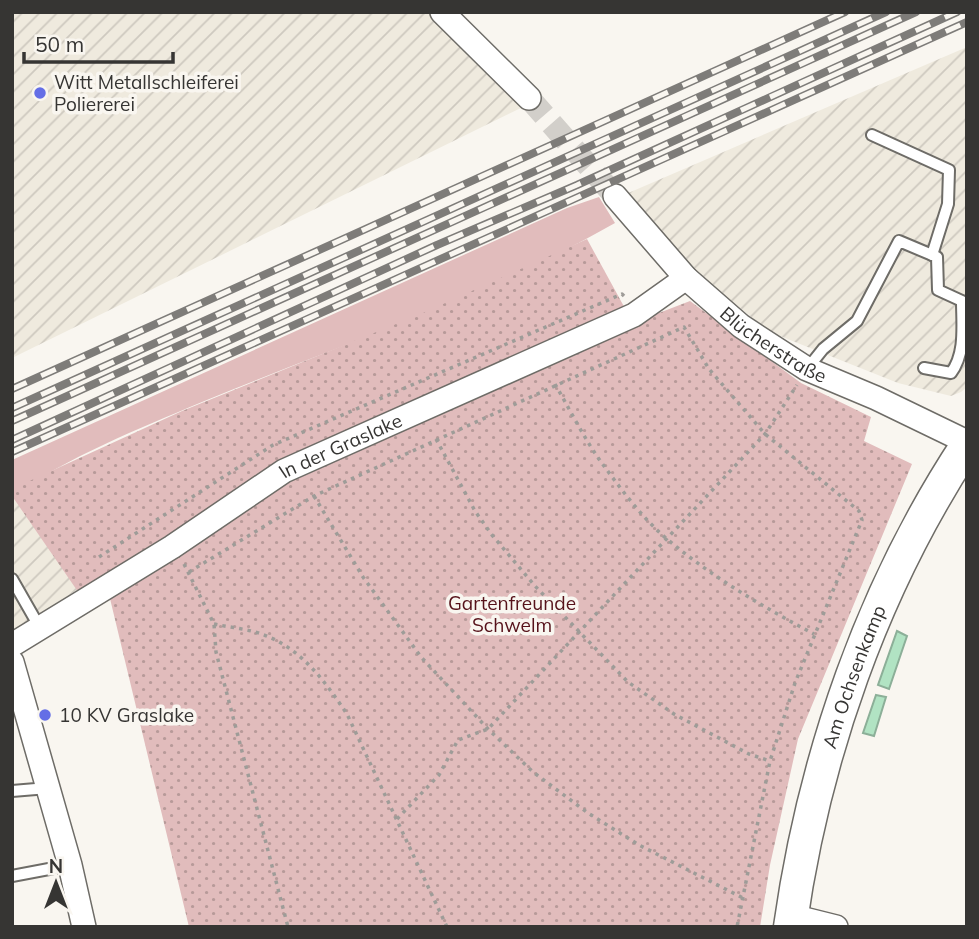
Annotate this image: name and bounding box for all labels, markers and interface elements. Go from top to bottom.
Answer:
scale bar [24,21,173,65]
text: 50 m [35,31,84,57]
place label: Witt Metallschleiferei Poliererei [54,70,239,116]
marker: Witt Metallschleiferei Poliererei [32,85,48,101]
street label: Blücherstraße [715,301,830,388]
street label: In der Graslake [274,408,406,483]
park label: Gartenfreunde Schwelm [448,591,576,637]
street label: Am Ochsenkamp [817,601,891,751]
place label: 10 KV Graslake [59,703,194,727]
marker: 10 KV Graslake [37,707,53,723]
north arrow [21,848,91,918]
text: N [49,854,63,878]

